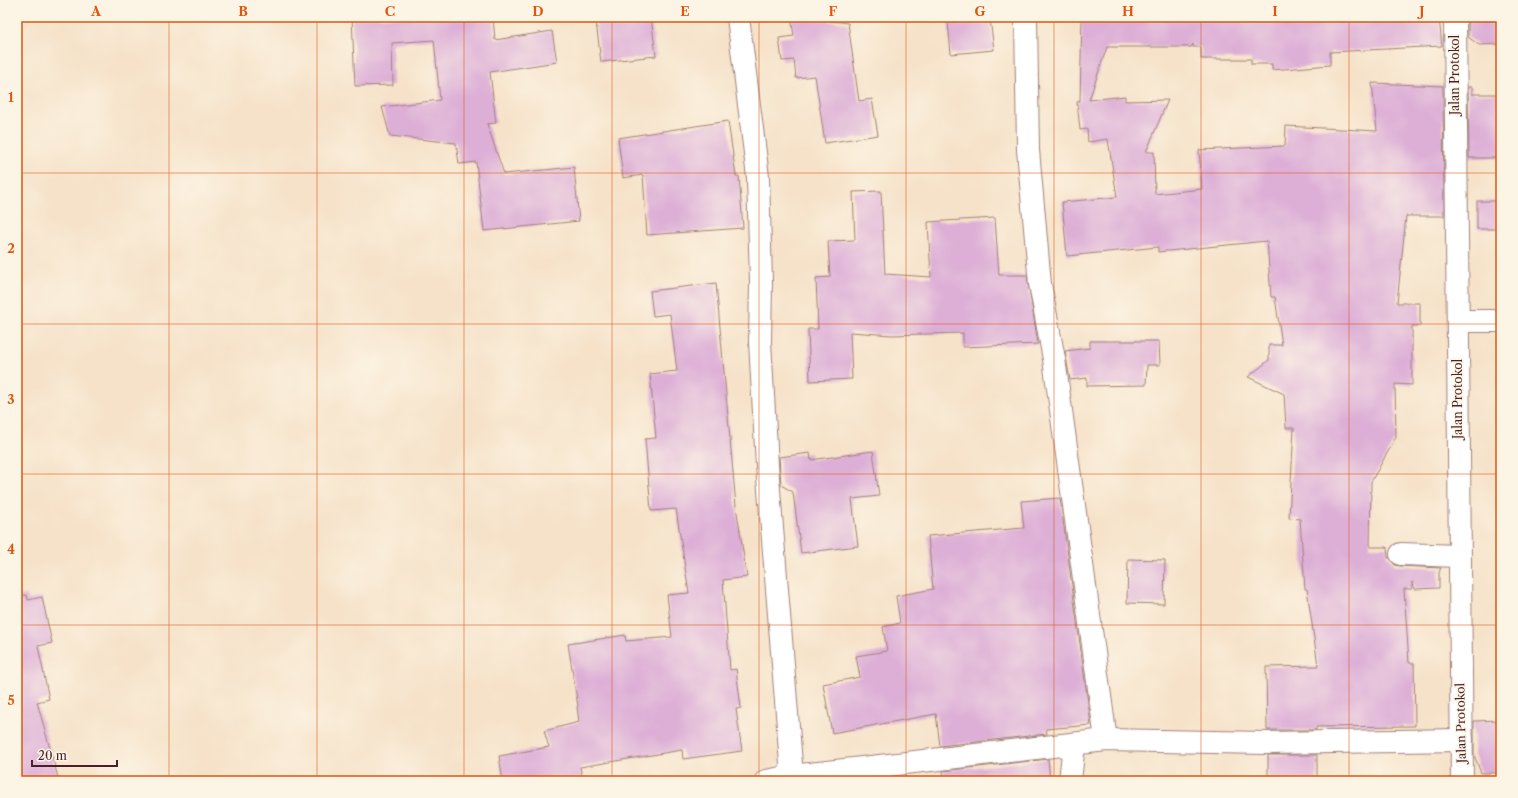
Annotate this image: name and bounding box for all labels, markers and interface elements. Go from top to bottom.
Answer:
text: A [90,3,102,19]
text: B [238,3,248,19]
text: C [385,3,395,19]
text: D [532,3,544,19]
text: E [680,3,690,19]
text: F [829,3,838,19]
text: G [974,3,986,19]
text: H [1122,3,1134,19]
text: I [1272,3,1278,19]
text: J [1417,3,1425,19]
street label: Jalan Protokol [1447,34,1462,117]
text: 1 [8,89,14,105]
text: 2 [7,240,15,256]
street label: Jalan Protokol [1450,358,1465,441]
text: 3 [7,391,15,407]
text: 4 [7,541,15,557]
street label: Jalan Protokol [1452,682,1469,765]
text: 5 [7,692,15,708]
scale bar [32,742,117,768]
text: 20 m [38,748,67,763]

